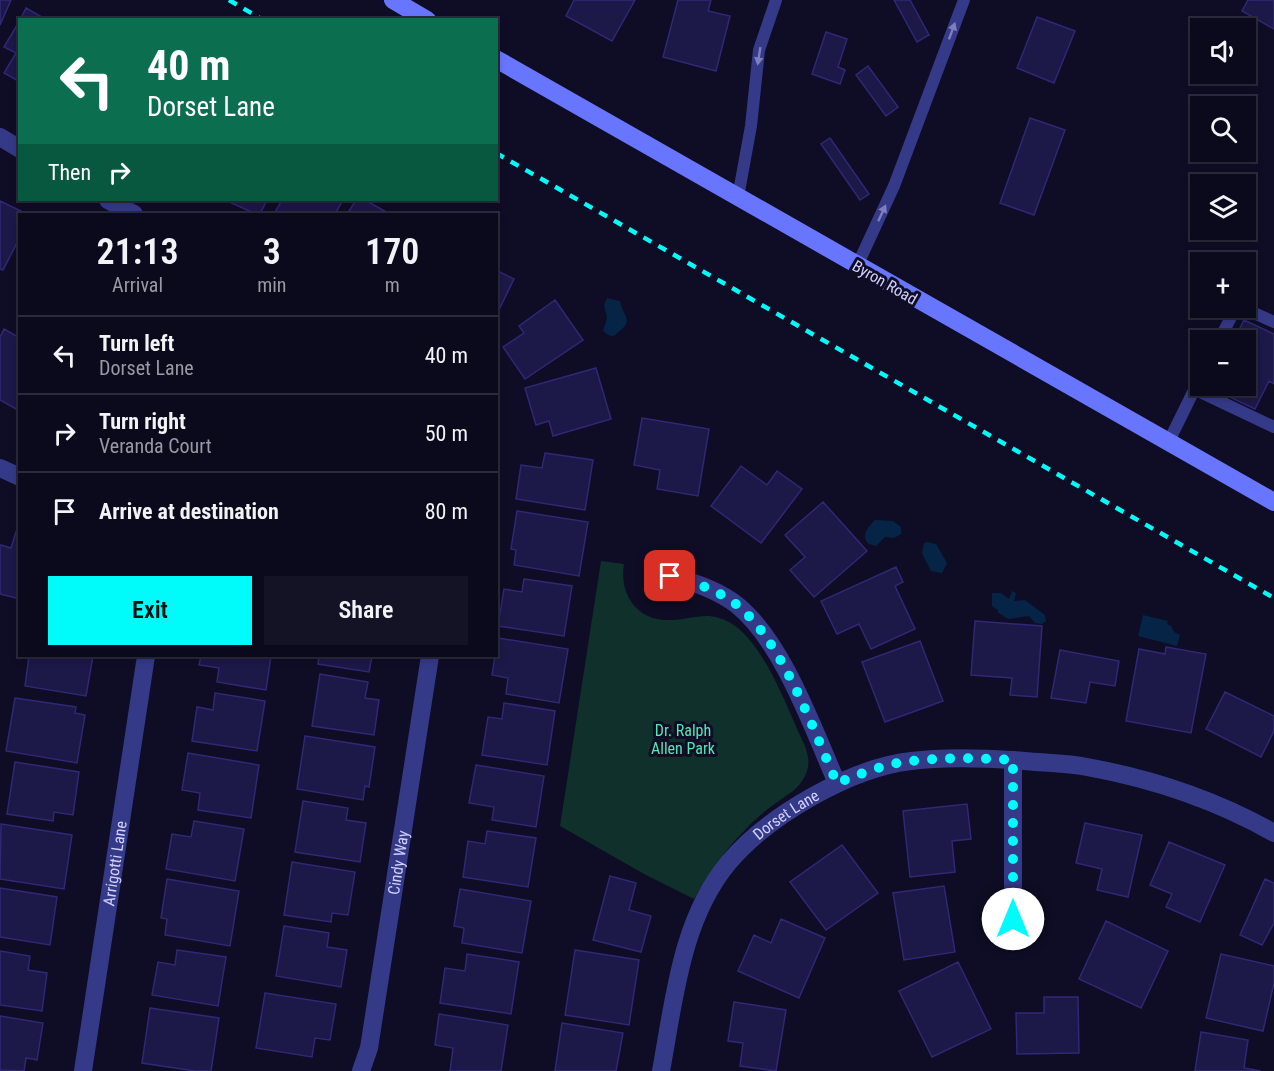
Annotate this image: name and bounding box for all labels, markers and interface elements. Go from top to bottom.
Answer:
map controls [1190,18,1256,396]
button: sound [1190,18,1256,84]
one-way arrow [948,22,957,40]
text: 40 m [147,41,230,90]
icon: left [48,42,126,120]
one-way arrow [754,46,763,65]
text: Dorset Lane [147,91,275,123]
button: search [1190,96,1256,162]
icon: right [103,156,136,189]
text: Then [48,160,91,185]
button: layers [1190,174,1256,240]
one-way arrow [877,204,886,221]
text: 21:13 [97,231,179,273]
text: 3 [263,231,281,273]
text: 170 [365,231,419,273]
button: + [1190,252,1256,318]
street label: Byron Road [849,256,921,309]
text: Arrival [112,273,163,297]
text: min [257,273,286,297]
text: m [385,273,400,297]
button: − [1190,330,1256,396]
text: Turn left [99,331,174,356]
icon: left [48,339,81,372]
text: 40 m [425,343,468,368]
text: Dorset Lane [99,356,194,380]
text: Turn right [99,409,186,434]
icon: right [48,417,81,450]
text: 50 m [425,421,468,446]
text: Veranda Court [99,434,212,458]
icon: arrive [48,495,81,528]
text: Arrive at destination [99,499,279,524]
text: 80 m [425,499,468,524]
pin [644,550,695,601]
icon: arrive [653,559,686,592]
button: Exit [48,576,252,645]
button: Share [264,576,468,645]
park label: Dr. Ralph Allen Park [651,721,716,758]
street label: Dorset Lane [749,786,822,844]
street label: Arrigotti Lane [99,820,131,907]
street label: Cindy Way [384,829,413,896]
position arrow [981,887,1045,951]

